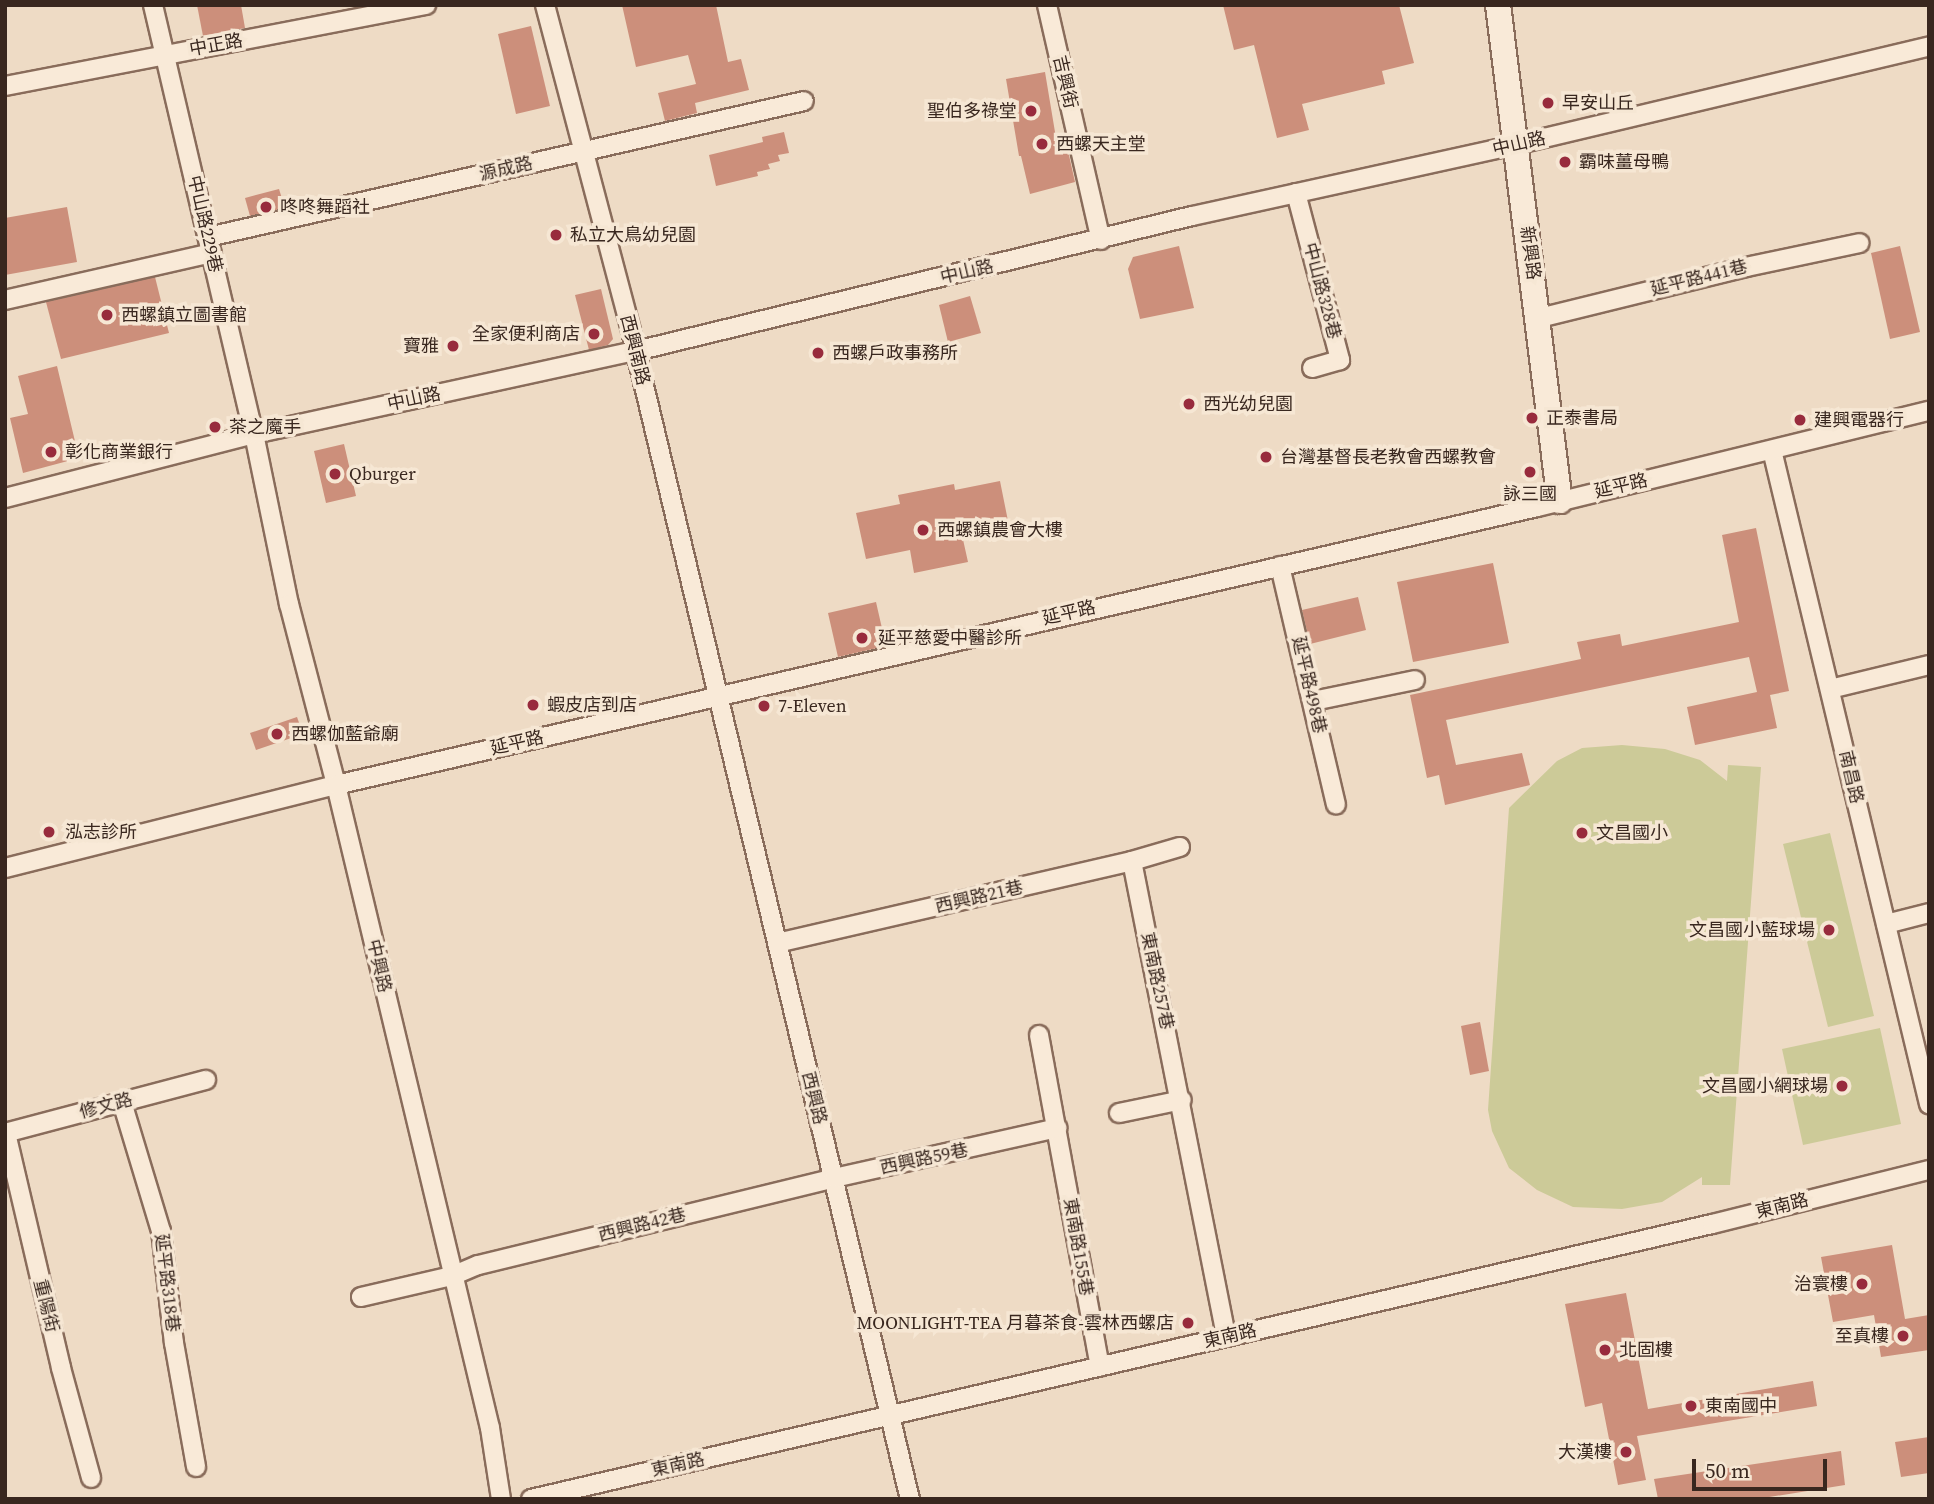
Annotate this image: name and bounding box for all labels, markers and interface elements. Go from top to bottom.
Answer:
street label: 中正路 [188,30,244,60]
street label: 吉興街 [1048,53,1082,111]
place label: 早安山丘 [1562,92,1634,114]
marker: 早安山丘 [1540,95,1556,111]
place label: 聖伯多祿堂 [927,100,1017,122]
marker: 聖伯多祿堂 [1023,103,1039,119]
street label: 中山路 [1490,127,1548,161]
place label: 西螺天主堂 [1056,133,1146,155]
marker: 西螺天主堂 [1034,136,1050,152]
place label: 霸味薑母鴨 [1579,151,1669,173]
street label: 源成路 [477,152,535,186]
marker: 霸味薑母鴨 [1557,154,1573,170]
street label: 中山路229巷 [183,173,227,275]
place label: 咚咚舞蹈社 [280,196,370,218]
marker: 咚咚舞蹈社 [258,199,274,215]
place label: 私立大鳥幼兒園 [570,224,696,246]
street label: 新興路 [1516,225,1544,281]
marker: 私立大鳥幼兒園 [548,227,564,243]
street label: 中山路328巷 [1299,240,1345,342]
street label: 中山路 [938,255,996,289]
street label: 延平路441巷 [1648,256,1750,300]
place label: 西螺鎮立圖書館 [121,304,247,326]
marker: 西螺鎮立圖書館 [99,307,115,323]
street label: 西興南路 [616,312,654,388]
place label: 全家便利商店 [472,323,580,345]
marker: 全家便利商店 [586,326,602,342]
place label: 寶雅 [403,335,439,357]
marker: 寶雅 [445,338,461,354]
place label: 西螺戶政事務所 [832,342,958,364]
marker: 西螺戶政事務所 [810,345,826,361]
street label: 中山路 [385,383,443,415]
place label: 西光幼兒園 [1203,393,1293,415]
marker: 西光幼兒園 [1181,396,1197,412]
place label: 正泰書局 [1546,407,1618,429]
place label: 建興電器行 [1814,409,1904,431]
marker: 正泰書局 [1524,410,1540,426]
marker: 建興電器行 [1792,412,1808,428]
place label: 茶之魔手 [229,416,301,438]
marker: 茶之魔手 [207,419,223,435]
place label: 彰化商業銀行 [65,441,173,463]
marker: 彰化商業銀行 [43,444,59,460]
place label: 台灣基督長老教會西螺教會 [1280,446,1496,468]
marker: 台灣基督長老教會西螺教會 [1258,449,1274,465]
place label: Qburger [349,463,416,485]
marker: 詠三國 [1522,464,1538,480]
marker: Qburger [327,466,343,482]
street label: 延平路 [1592,469,1650,503]
place label: 詠三國 [1503,483,1557,505]
place label: 西螺鎮農會大樓 [937,519,1063,541]
marker: 西螺鎮農會大樓 [915,522,931,538]
street label: 延平路 [1040,596,1098,630]
place label: 延平慈愛中醫診所 [878,627,1022,649]
marker: 延平慈愛中醫診所 [852,628,872,648]
street label: 延平路498巷 [1287,634,1331,736]
place label: 蝦皮店到店 [547,694,637,716]
place label: 7-Eleven [778,695,847,717]
marker: 蝦皮店到店 [525,697,541,713]
marker: 7-Eleven [756,698,772,714]
place label: 西螺伽藍爺廟 [291,723,399,745]
marker: 西螺伽藍爺廟 [269,726,285,742]
street label: 延平路 [488,726,546,760]
street label: 南昌路 [1834,748,1868,806]
place label: 泓志診所 [65,821,137,843]
marker: 泓志診所 [39,822,59,842]
place label: 文昌國小 [1596,822,1668,844]
marker: 文昌國小 [1574,825,1590,841]
street label: 西興路21巷 [933,876,1025,918]
place label: 文昌國小藍球場 [1689,919,1815,941]
marker: 文昌國小藍球場 [1821,922,1837,938]
street label: 東南路257巷 [1136,930,1178,1032]
street label: 中興路 [362,937,396,995]
street label: 西興路 [797,1069,831,1127]
place label: 文昌國小網球場 [1702,1075,1828,1097]
marker: 文昌國小網球場 [1834,1078,1850,1094]
street label: 修文路 [77,1089,135,1123]
street label: 西興路59巷 [878,1139,970,1179]
street label: 東南路 [1753,1189,1811,1223]
street label: 東南路155巷 [1059,1196,1097,1298]
street label: 西興路42巷 [596,1204,688,1246]
street label: 延平路318巷 [150,1233,184,1333]
place label: 治寰樓 [1794,1273,1848,1295]
marker: 治寰樓 [1854,1276,1870,1292]
street label: 重陽街 [29,1277,63,1335]
place label: MOONLIGHT-TEA 月暮茶食-雲林西螺店 [856,1312,1174,1334]
marker: MOONLIGHT-TEA 月暮茶食-雲林西螺店 [1180,1315,1196,1331]
street label: 東南路 [1201,1319,1259,1353]
place label: 至真樓 [1835,1325,1889,1347]
marker: 至真樓 [1895,1328,1911,1344]
place label: 北固樓 [1619,1339,1673,1361]
marker: 北固樓 [1597,1342,1613,1358]
place label: 東南國中 [1705,1395,1777,1417]
marker: 東南國中 [1683,1398,1699,1414]
place label: 大漢樓 [1558,1441,1612,1463]
marker: 大漢樓 [1618,1444,1634,1460]
scale bar [1696,1444,1831,1488]
street label: 東南路 [649,1448,707,1482]
text: 50 m [1705,1456,1750,1485]

